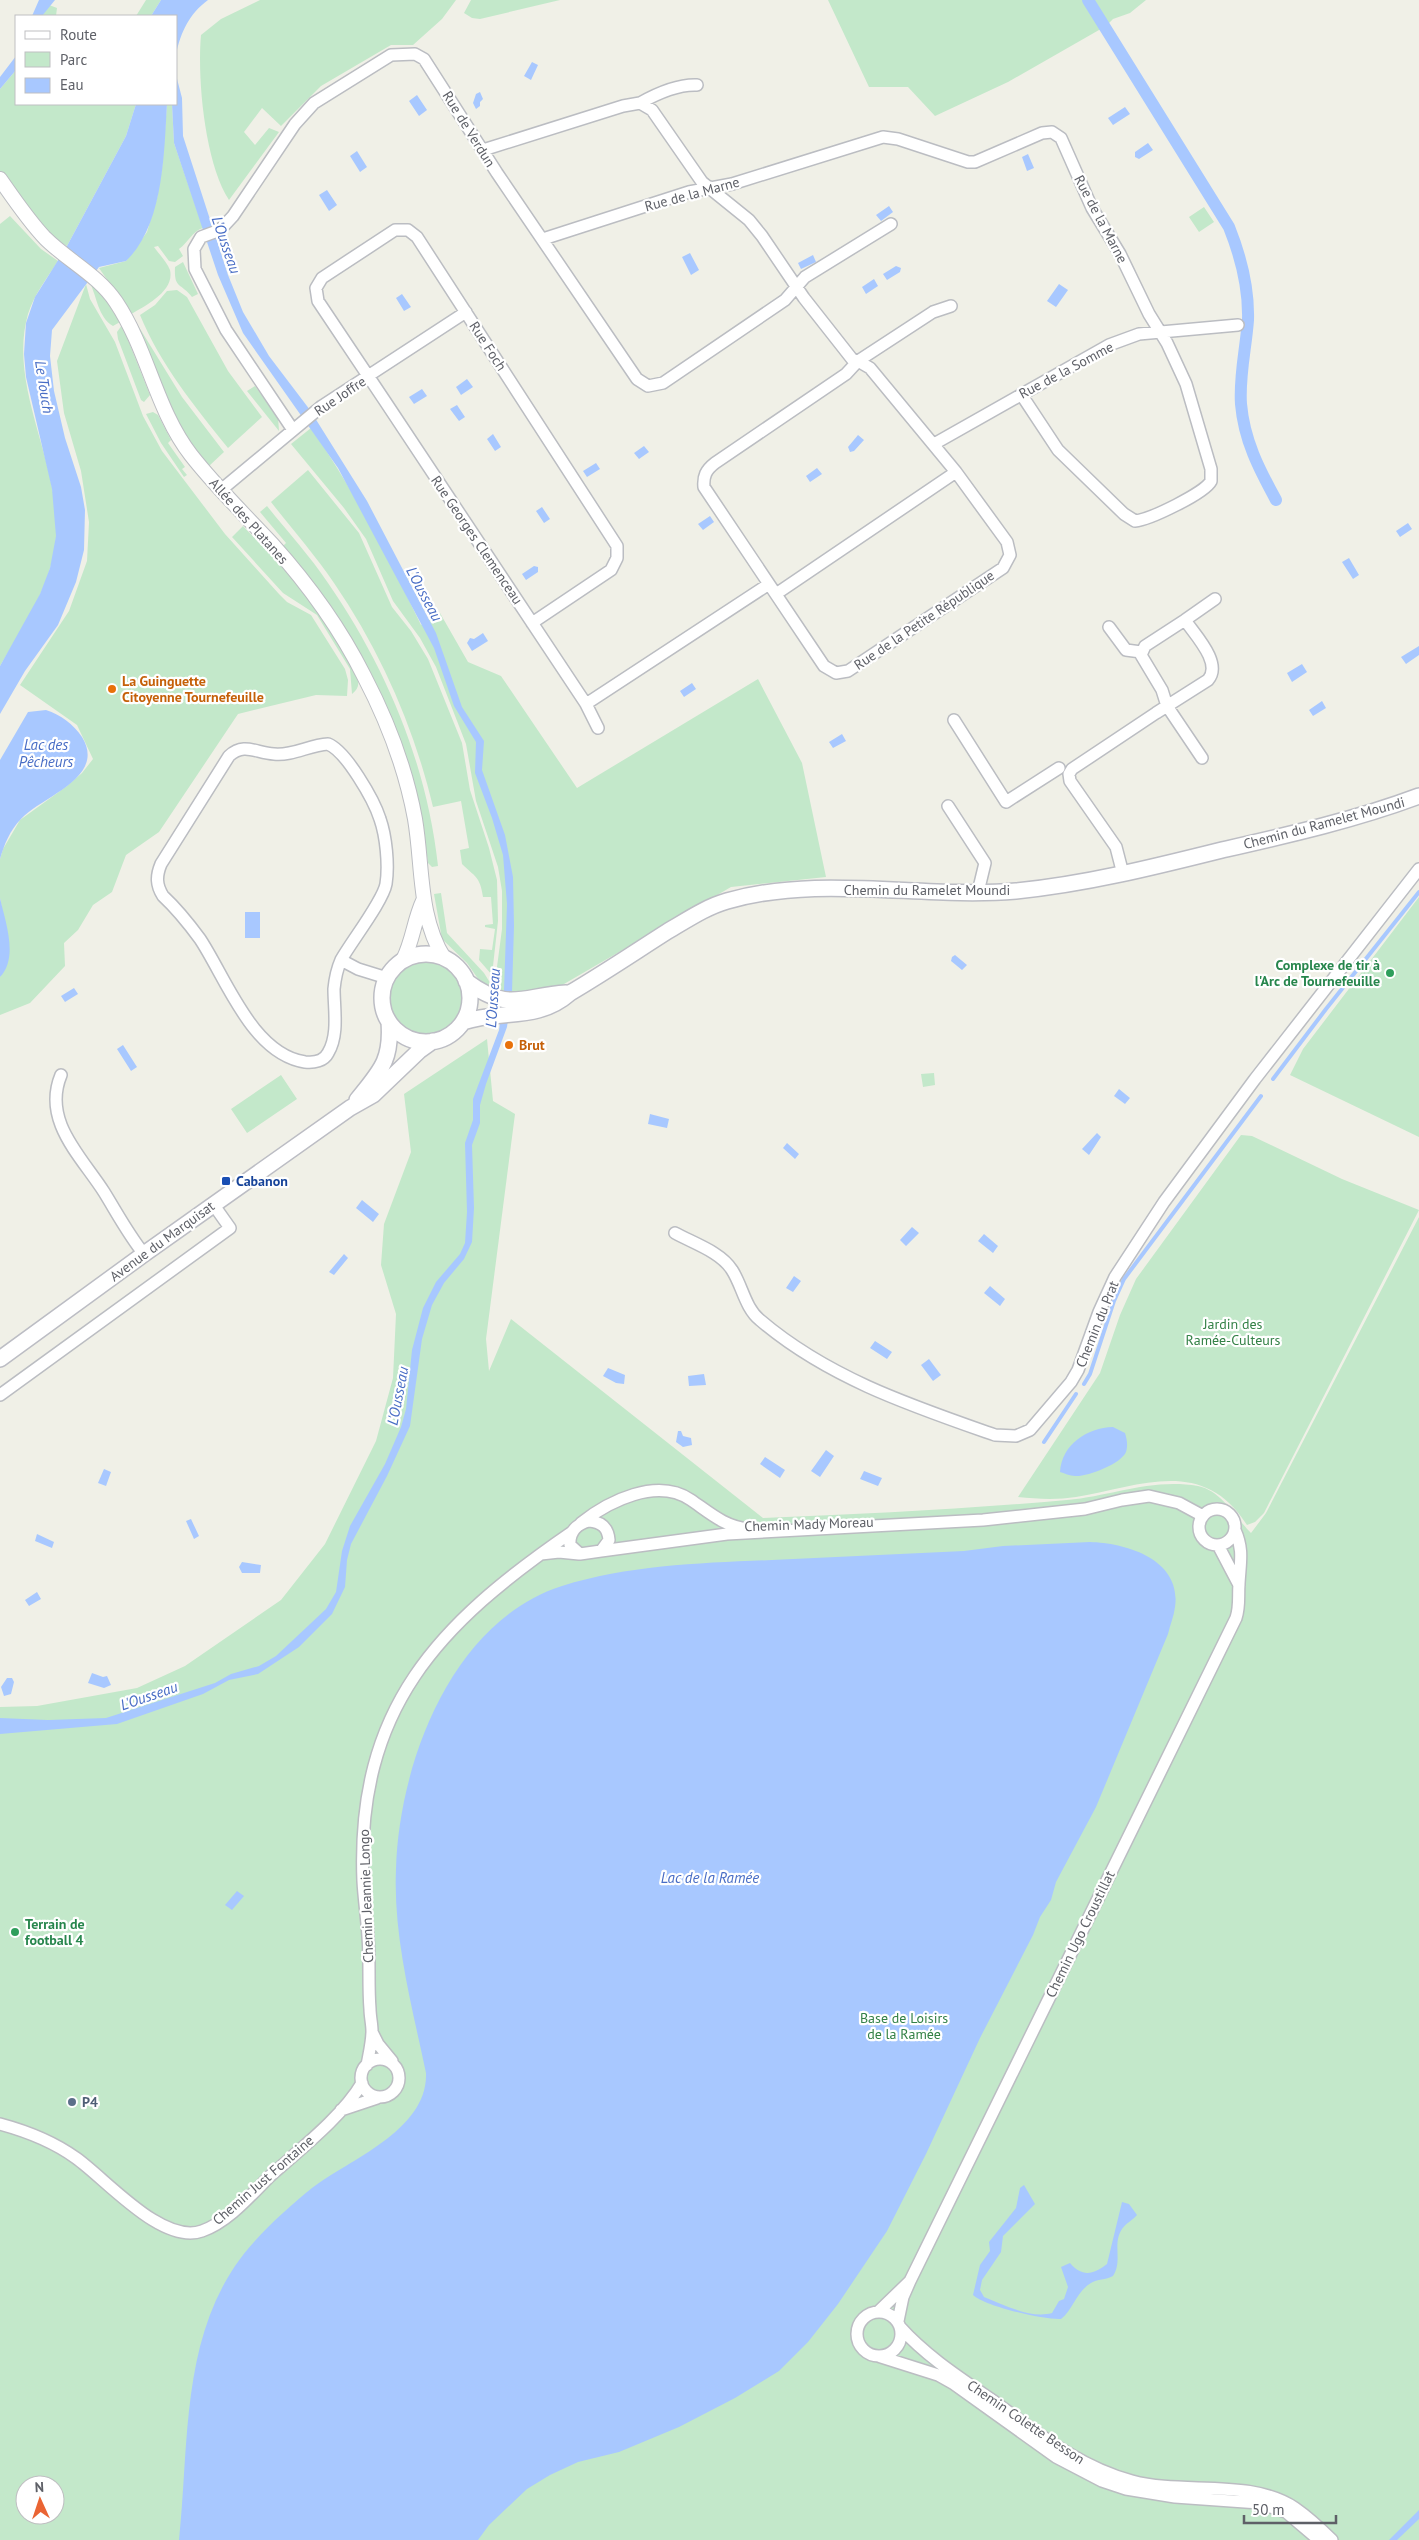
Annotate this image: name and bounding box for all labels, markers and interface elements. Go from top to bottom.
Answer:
legend [15,15,178,105]
text: Route [60,25,97,44]
text: Parc [60,50,87,69]
text: Eau [60,75,84,94]
street label: Rue de Verdun [439,88,499,170]
street label: Rue de la Marne [1070,172,1132,266]
street label: Rue de la Marne [643,173,741,215]
water label: L'Ousseau [208,214,245,276]
street label: Rue Foch [465,318,511,374]
street label: Rue de la Somme [1016,338,1116,402]
water label: Le Touch [31,359,58,415]
street label: Rue Joffre [311,372,369,420]
street label: Rue Georges Clemenceau [427,472,527,608]
street label: Allée des Platanes [206,474,292,568]
water label: L'Ousseau [402,563,447,625]
street label: Rue de la Petite République [850,566,998,674]
place label: La Guinguette Citoyenne Tournefeuille [122,672,264,706]
marker: La Guinguette Citoyenne Tournefeuille [106,683,118,695]
water label: Lac des Pêcheurs [19,735,73,771]
street label: Chemin du Ramelet Moundi [1241,793,1407,853]
street label: Chemin du Ramelet Moundi [844,881,1010,899]
place label: Complexe de tir à l'Arc de Tournefeuille [1255,956,1380,990]
water label: L'Ousseau [481,967,504,1028]
marker: Complexe de tir à l'Arc de Tournefeuille [1384,967,1396,979]
place label: Brut [519,1036,545,1054]
marker: Brut [503,1039,515,1051]
place label: Cabanon [236,1172,288,1190]
marker: Cabanon [220,1175,232,1187]
street label: Avenue du Marquisat [106,1197,218,1285]
street label: Chemin du Prat [1071,1278,1123,1370]
park label: Jardin des Ramée-Culteurs [1186,1315,1281,1349]
water label: L'Ousseau [383,1365,413,1427]
street label: Chemin Mady Moreau [744,1513,874,1535]
water label: L'Ousseau [118,1677,180,1714]
street label: Chemin Jeannie Longo [355,1829,377,1963]
street label: Chemin Ugo Croustillat [1041,1867,1119,2000]
water label: Lac de la Ramée [661,1868,759,1887]
place label: Terrain de football 4 [25,1915,85,1949]
marker: Terrain de football 4 [9,1926,21,1938]
park label: Base de Loisirs de la Ramée [860,2009,948,2043]
place label: P4 [82,2093,98,2111]
marker: P4 [66,2096,78,2108]
street label: Chemin Just Fontaine [209,2131,317,2229]
street label: Chemin Colette Besson [964,2376,1088,2468]
north arrow [15,2475,65,2525]
text: N [34,2478,44,2496]
scale bar [1244,2492,1336,2524]
text: 50 m [1252,2500,1285,2519]

